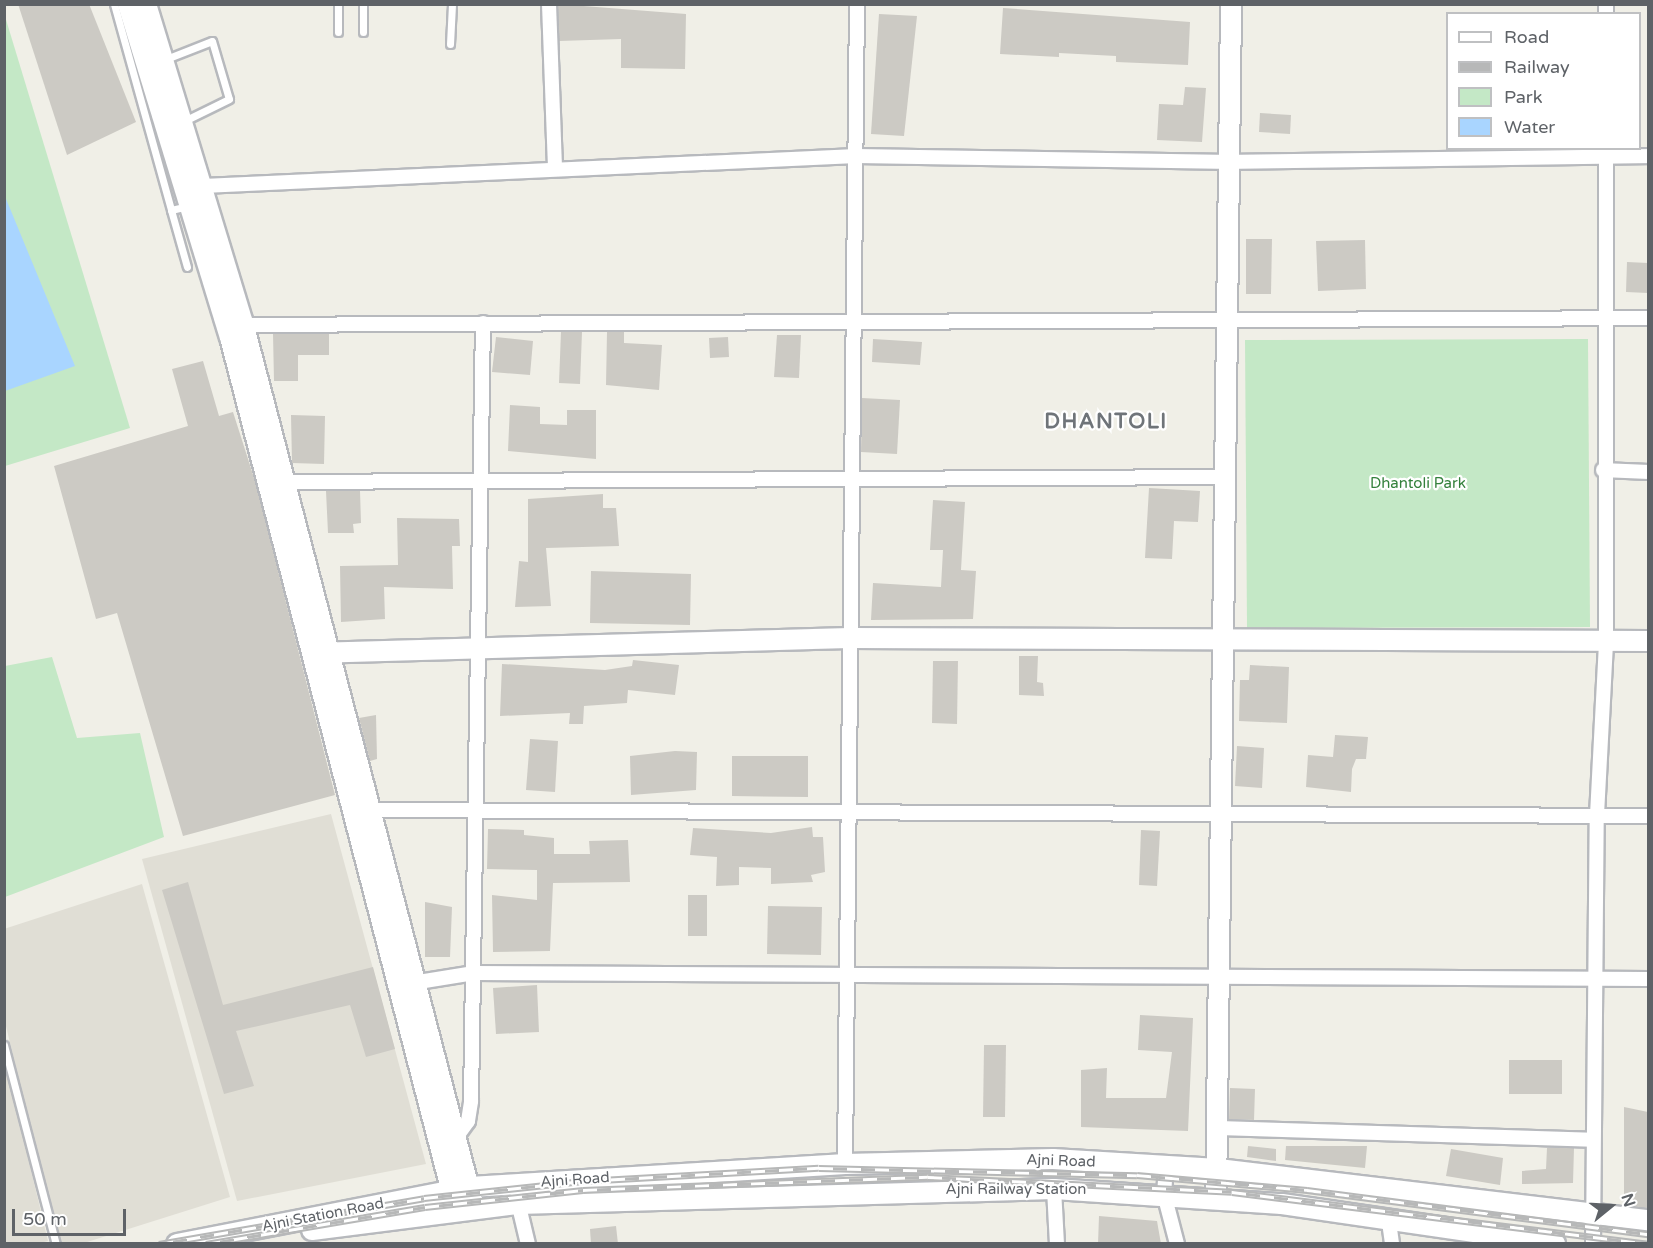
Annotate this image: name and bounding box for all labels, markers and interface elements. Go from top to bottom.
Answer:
legend [1446,12,1641,150]
text: Road [1504,26,1549,48]
text: Railway [1504,56,1570,78]
text: Park [1504,86,1542,108]
text: Water [1504,116,1555,138]
district label: DHANTOLI [1044,409,1168,435]
park label: Dhantoli Park [1370,475,1466,493]
street label: Ajni Road [1026,1151,1096,1171]
street label: Ajni Road [540,1169,610,1191]
north arrow [1581,1176,1641,1236]
street label: Ajni Railway Station [946,1181,1086,1199]
text: N [1617,1191,1640,1210]
street label: Ajni Station Road [260,1194,386,1236]
scale bar [15,1197,129,1235]
text: 50 m [23,1208,67,1230]

